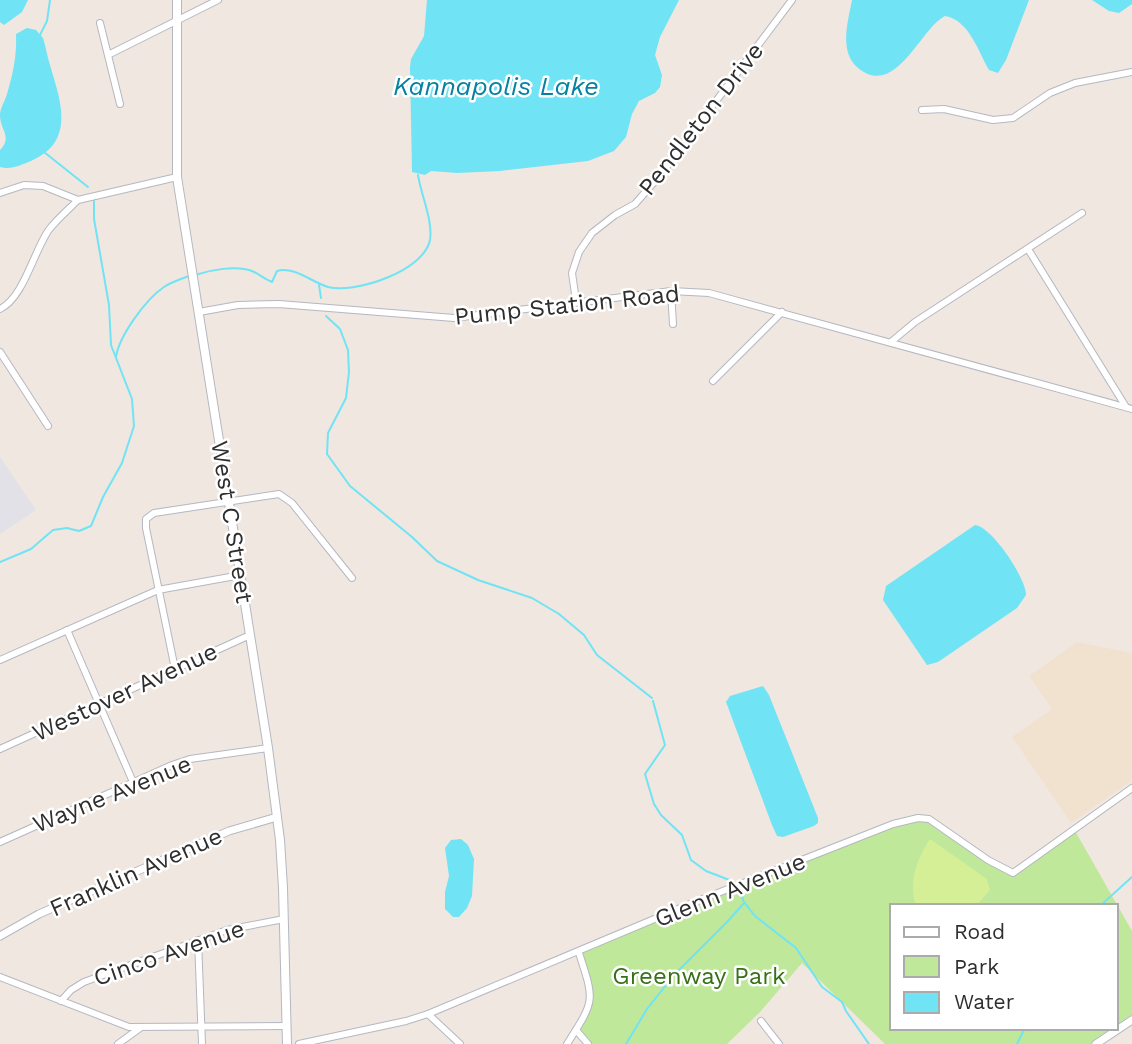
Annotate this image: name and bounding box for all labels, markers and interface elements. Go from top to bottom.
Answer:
street label: Pendleton Drive [633,37,769,201]
water label: Kannapolis Lake [393,71,599,101]
street label: Pump Station Road [453,279,681,331]
street label: West C Street [205,439,259,605]
street label: Westover Avenue [28,637,222,747]
street label: Wayne Avenue [29,750,195,838]
street label: Franklin Avenue [45,821,227,923]
street label: Glenn Avenue [650,847,810,933]
legend [890,904,1118,1030]
street label: Cinco Avenue [90,914,248,992]
text: Road [954,919,1005,944]
text: Park [954,954,999,979]
park label: Greenway Park [612,962,786,990]
text: Water [954,989,1015,1014]

